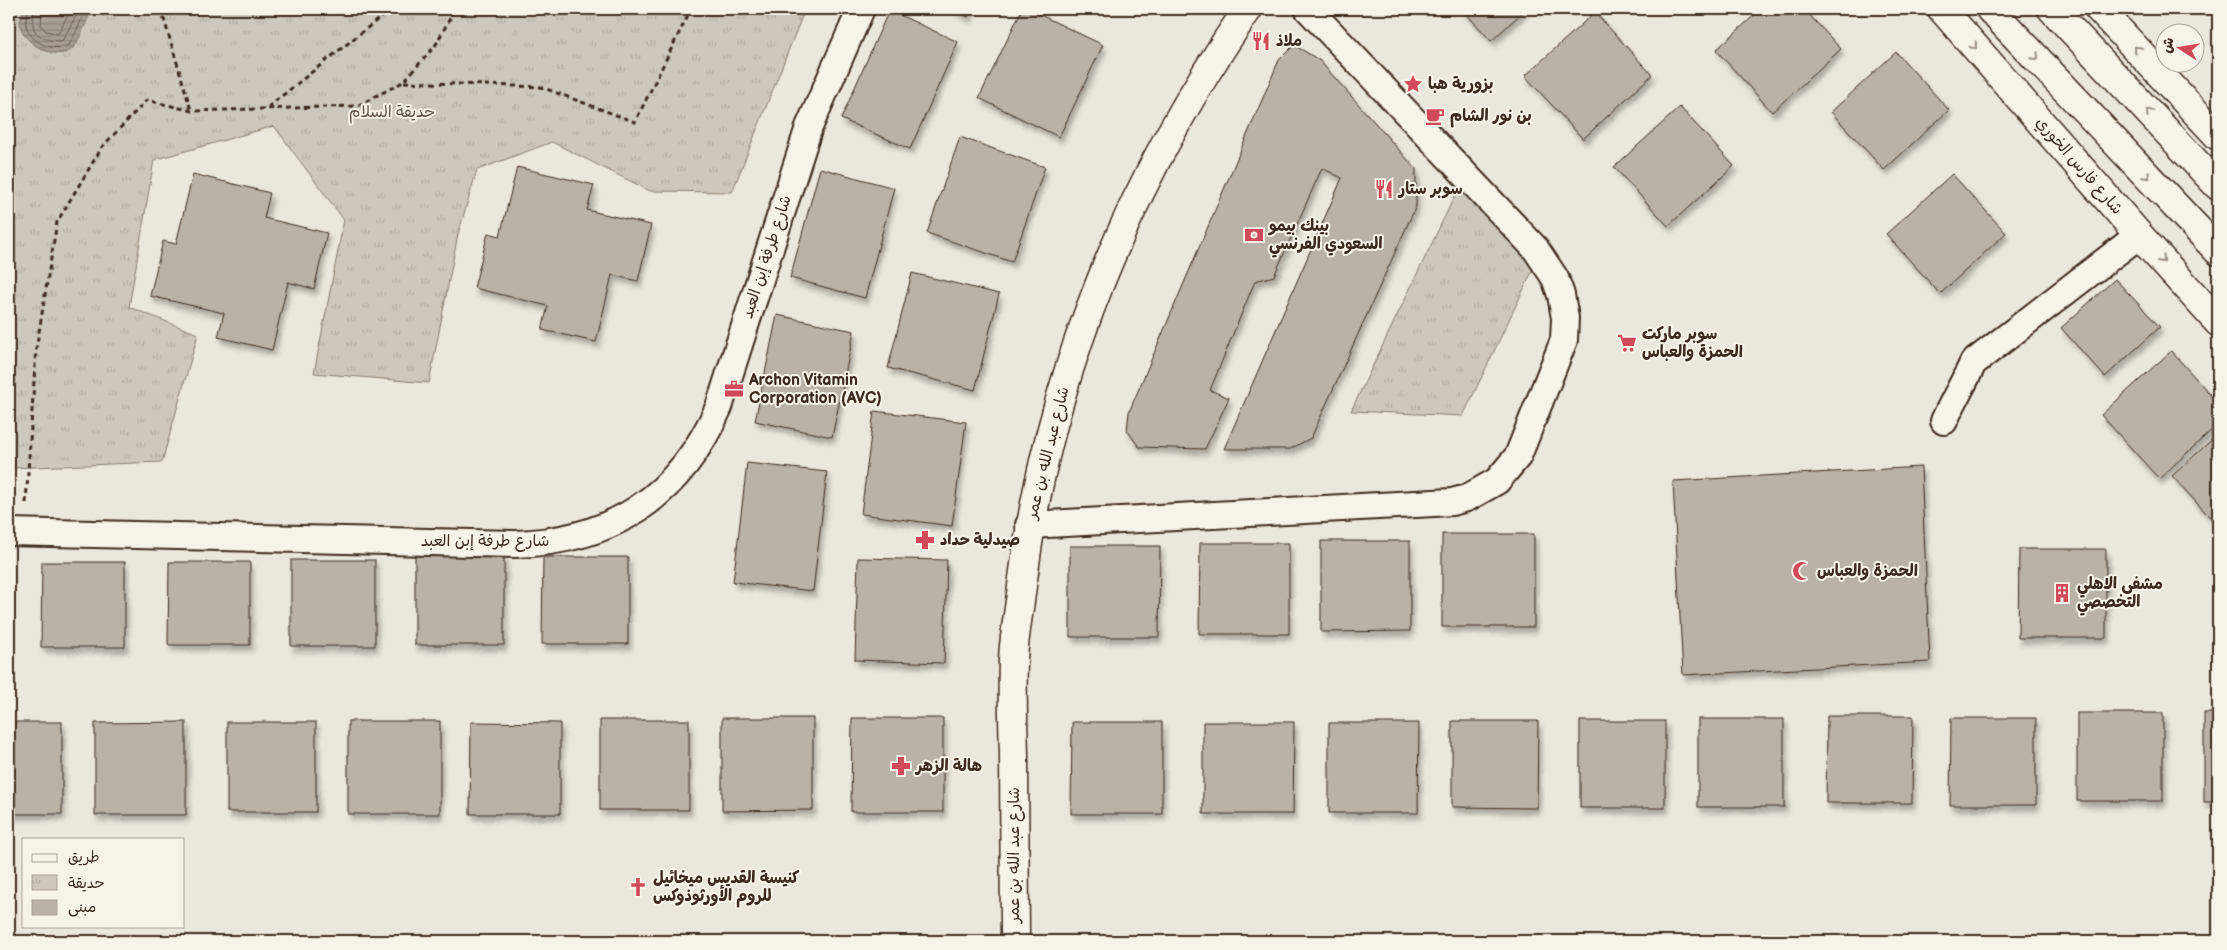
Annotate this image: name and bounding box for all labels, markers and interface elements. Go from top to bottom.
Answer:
north arrow [2154,22,2204,72]
restaurant icon: ملاذ [1250,30,1272,52]
place label: ملاذ [1276,32,1302,51]
text: ش [2158,36,2178,55]
one-way arrow [1968,40,1977,49]
one-way arrow [2134,46,2143,55]
one-way arrow [2030,51,2039,60]
place icon: بزورية هبا [1402,73,1424,95]
place label: بزورية هبا [1428,75,1494,94]
park label: حديقة السلام [349,103,435,124]
cafe icon: بن نور الشام [1424,105,1446,127]
place label: بن نور الشام [1450,107,1532,128]
one-way arrow [2146,109,2155,118]
street label: شارع فارس الخوري [2031,113,2127,219]
one-way arrow [2141,170,2150,179]
restaurant icon: سوبر ستار [1373,178,1395,200]
place label: سوبر ستار [1397,180,1462,199]
street label: شارع طرفة إبن العبد [738,193,797,321]
place label: بينك بيمو السعودي الفرنسي [1268,217,1383,258]
bank icon: بينك بيمو السعودي الفرنسي [1243,224,1265,246]
one-way arrow [2156,254,2165,263]
place label: سوبر ماركت الحمزة والعباس [1642,325,1743,362]
supermarket icon: سوبر ماركت الحمزة والعباس [1616,332,1638,354]
place label: Archon Vitamin Corporation (AVC) [748,371,882,408]
office icon: Archon Vitamin Corporation (AVC) [723,378,745,400]
street label: شارع عبد الله بن عمر [1022,385,1075,523]
pharmacy icon: صيدلية حداد [914,529,936,551]
place label: صيدلية حداد [940,531,1020,550]
street label: شارع طرفة إبن العبد [421,532,549,552]
mosque icon: الحمزة والعباس [1791,560,1813,582]
place label: الحمزة والعباس [1817,562,1918,581]
place label: مشفى الاهلي التخصصي [2077,575,2163,616]
building icon: مشفى الاهلي التخصصي [2051,582,2073,604]
pharmacy icon: هالة الزهر [890,755,912,777]
place label: هالة الزهر [914,757,982,776]
street label: شارع عبد الله بن عمر [1005,787,1025,925]
legend [22,838,185,928]
text: طريق [68,848,100,867]
place label: كنيسة القديس ميخائيل للروم الأورثوذوكس [653,869,799,908]
text: حديقة [68,874,105,893]
church icon: كنيسة القديس ميخائيل للروم الأورثوذوكس [627,876,649,898]
text: مبنى [68,898,96,917]

